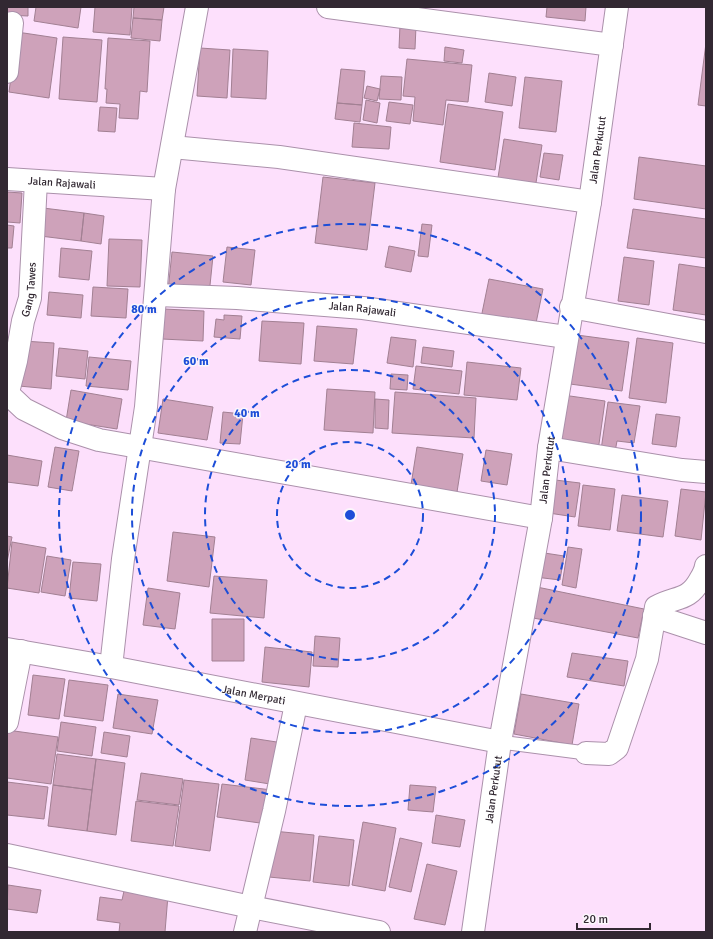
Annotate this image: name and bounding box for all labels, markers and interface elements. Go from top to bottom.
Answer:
street label: Jalan Perkutut [587,115,609,185]
street label: Jalan Rajawali [28,174,96,192]
street label: Gang Tawes [19,262,39,319]
street label: Jalan Rajawali [328,299,397,320]
text: 80 m [131,302,157,317]
text: 60 m [183,354,209,369]
text: 40 m [234,406,260,421]
street label: Jalan Perkutut [537,435,558,505]
text: 20 m [285,457,311,472]
centre of rings [343,508,357,522]
street label: Jalan Merpati [221,683,286,707]
street label: Jalan Perkutut [483,755,505,824]
scale bar [577,905,650,931]
text: 20 m [583,912,608,927]

